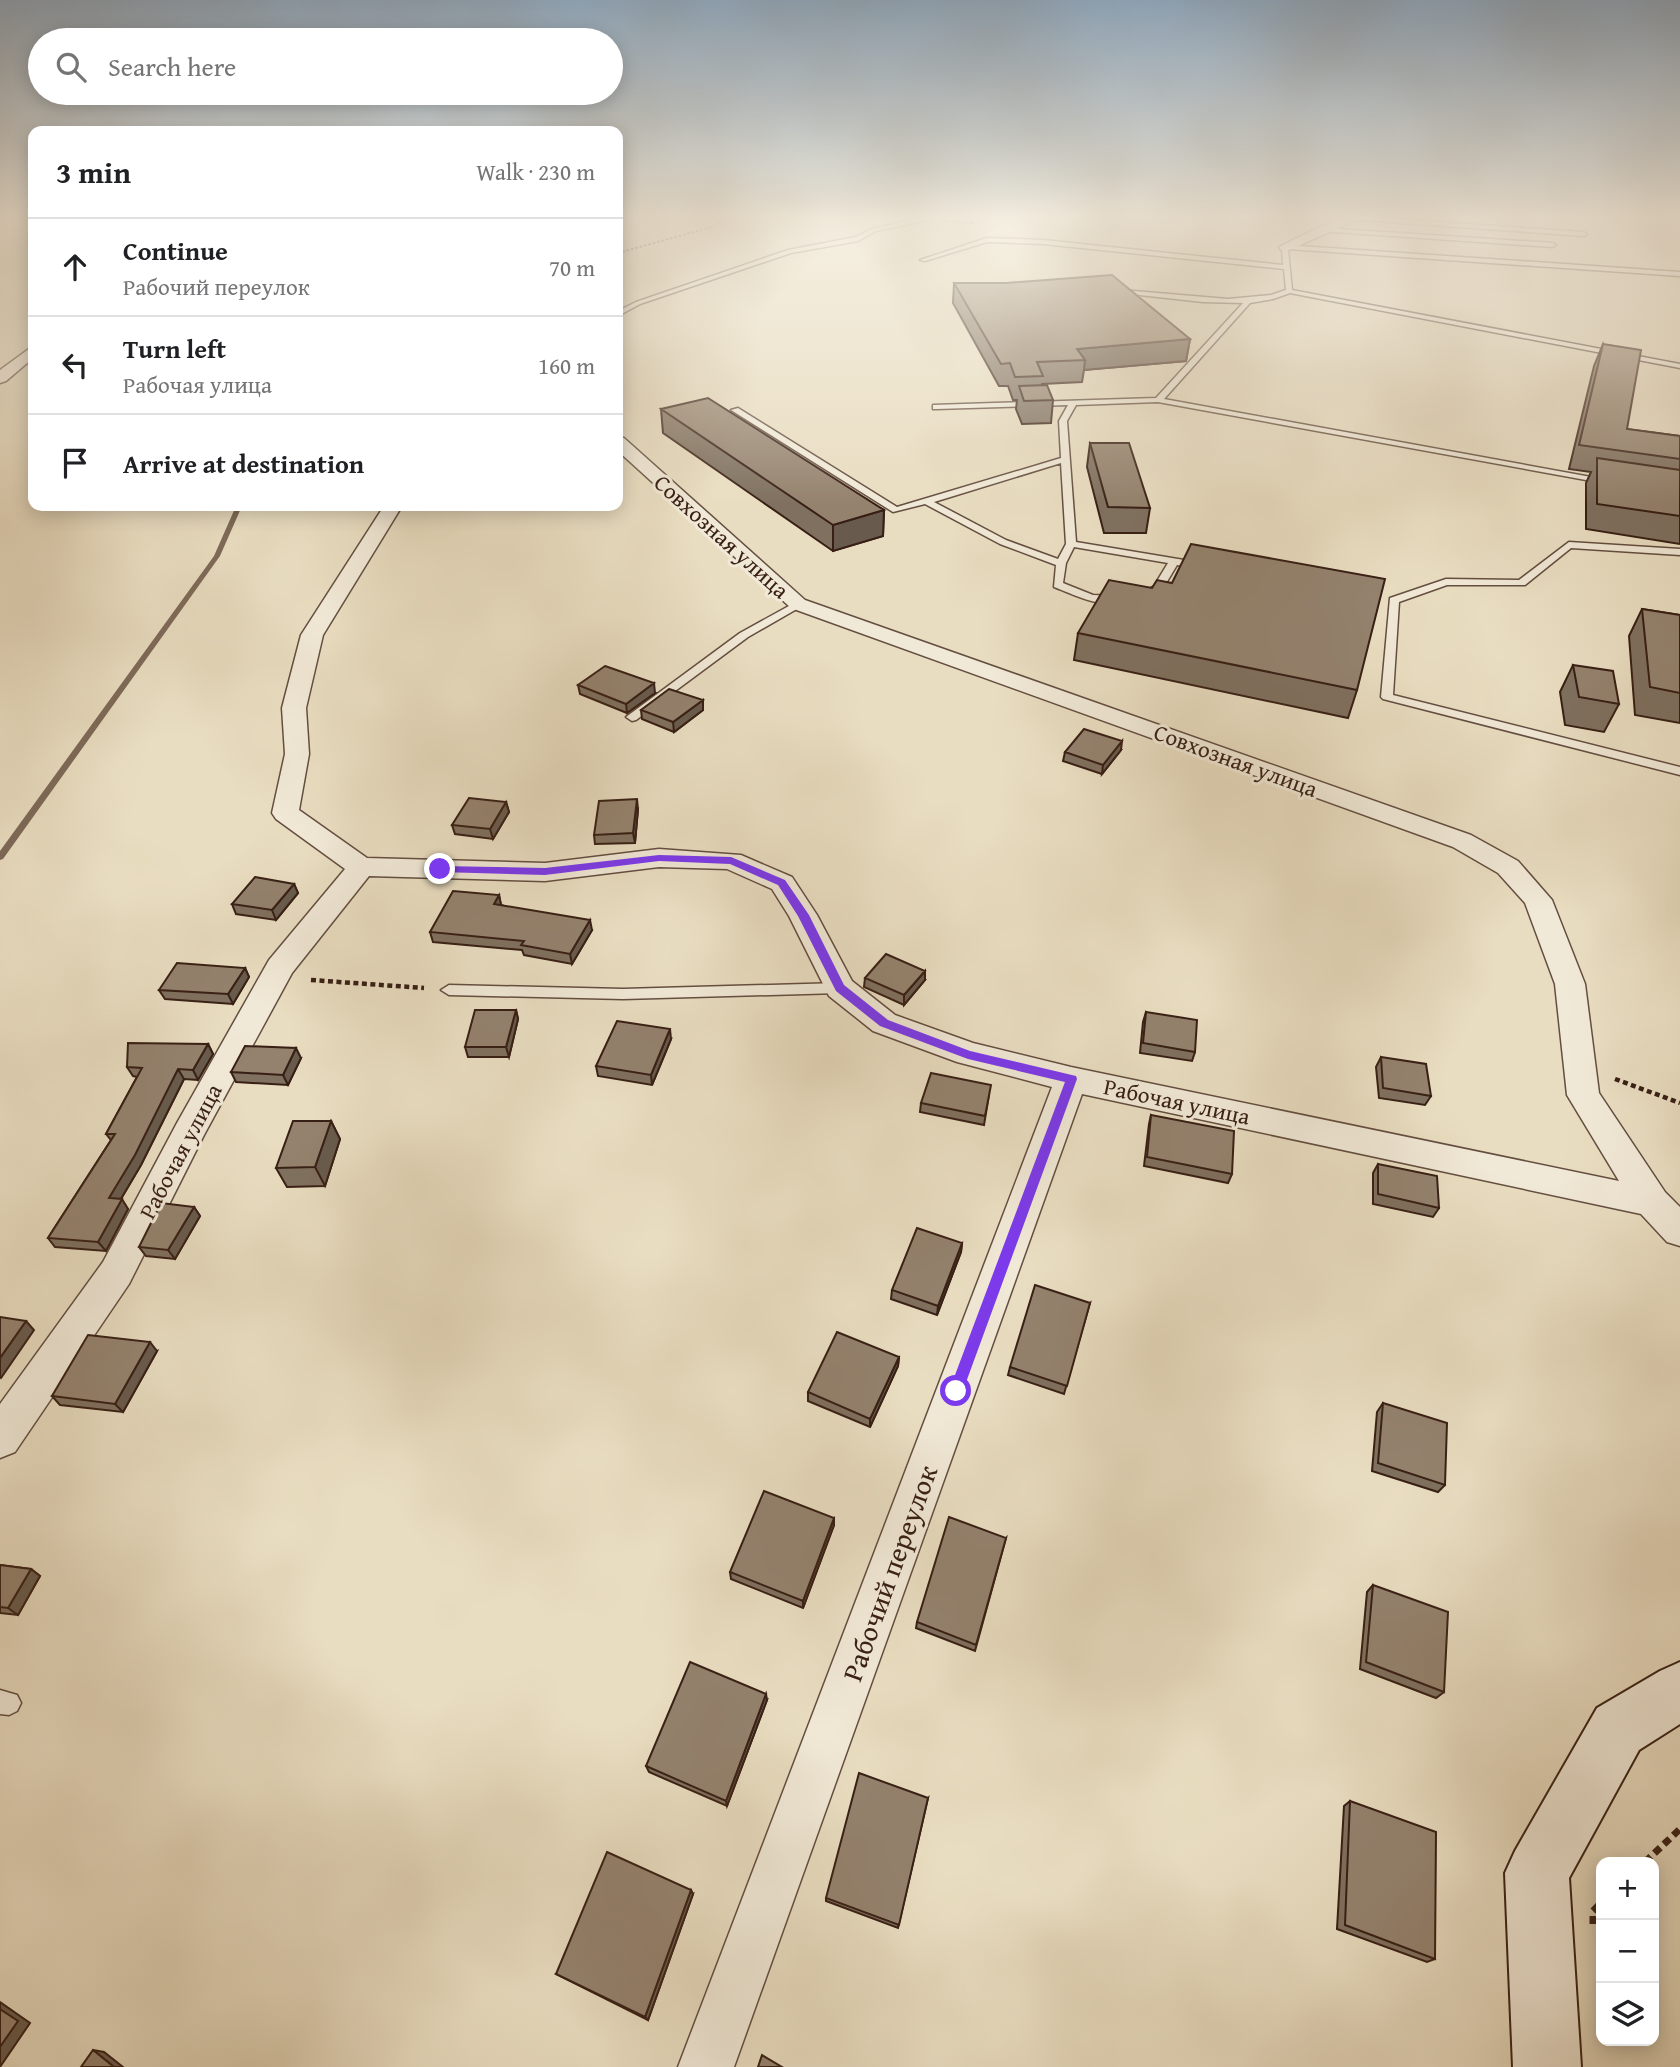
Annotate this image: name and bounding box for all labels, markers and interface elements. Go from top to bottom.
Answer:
search box [28,28,623,105]
text: Search here [108,47,236,86]
icon: search [52,48,90,86]
text: 3 min [56,150,131,194]
text: Walk · 230 m [476,155,595,188]
text: Continue [123,231,228,270]
icon: ahead [56,248,94,286]
text: 70 m [549,251,595,284]
text: Рабочий переулок [123,270,310,303]
text: Turn left [123,329,226,368]
icon: left [56,346,94,384]
text: 160 m [538,349,595,382]
text: Рабочая улица [123,368,272,401]
icon: arrive [56,444,94,482]
text: Arrive at destination [123,444,364,483]
street label: Совхозная улица [647,466,797,606]
street label: Совхозная улица [1150,715,1322,805]
route end [424,853,455,884]
street label: Рабочая улица [1101,1069,1253,1133]
street label: Рабочая улица [130,1077,230,1224]
route start [940,1375,971,1406]
street label: Рабочий переулок [831,1459,947,1687]
map controls [1596,1857,1659,2046]
button: + [1596,1857,1659,1920]
button: − [1596,1920,1659,1983]
button: layers [1596,1983,1659,2046]

